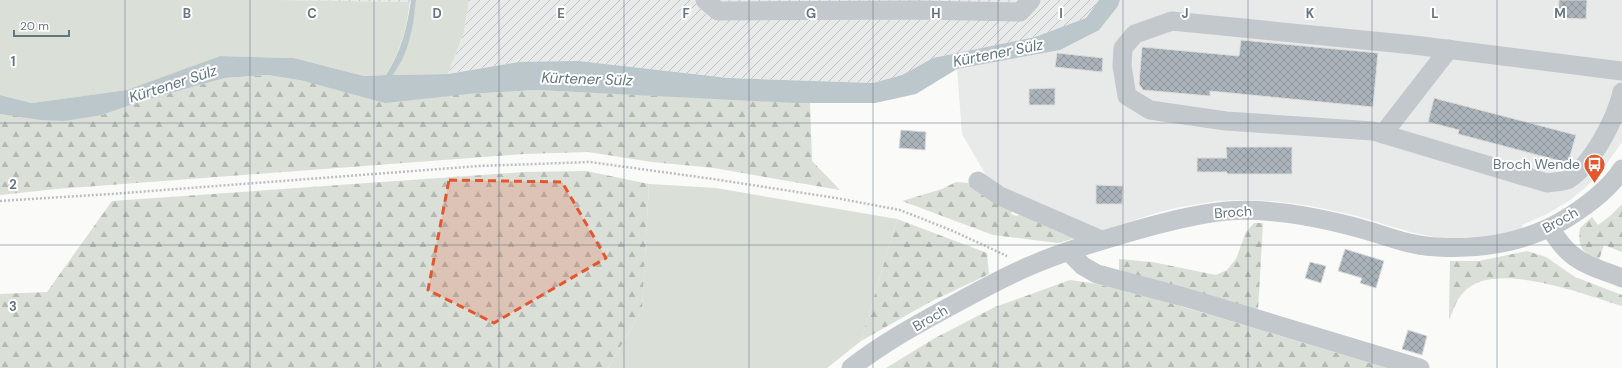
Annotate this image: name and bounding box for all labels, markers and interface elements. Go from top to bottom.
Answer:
text: B [183,5,191,22]
text: C [307,5,317,22]
text: D [432,5,442,22]
text: E [557,5,565,22]
text: F [682,5,690,22]
text: G [806,5,816,22]
text: H [931,5,941,22]
text: I [1059,5,1063,22]
text: J [1181,5,1189,22]
text: K [1306,5,1315,22]
text: L [1431,5,1439,22]
text: M [1554,5,1566,22]
scale bar [14,12,69,38]
text: 20 m [20,18,49,34]
water label: Kürtener Sülz [951,34,1045,72]
text: 1 [11,53,15,70]
water label: Kürtener Sülz [126,60,220,108]
water label: Kürtener Sülz [541,67,633,91]
bus stop icon: Broch Wende [1582,151,1608,184]
place label: Broch Wende [1493,155,1580,173]
text: 2 [9,176,17,193]
street label: Broch [1214,202,1252,222]
street label: Broch [1539,203,1581,237]
text: 3 [9,298,17,315]
street label: Broch [909,301,951,335]

